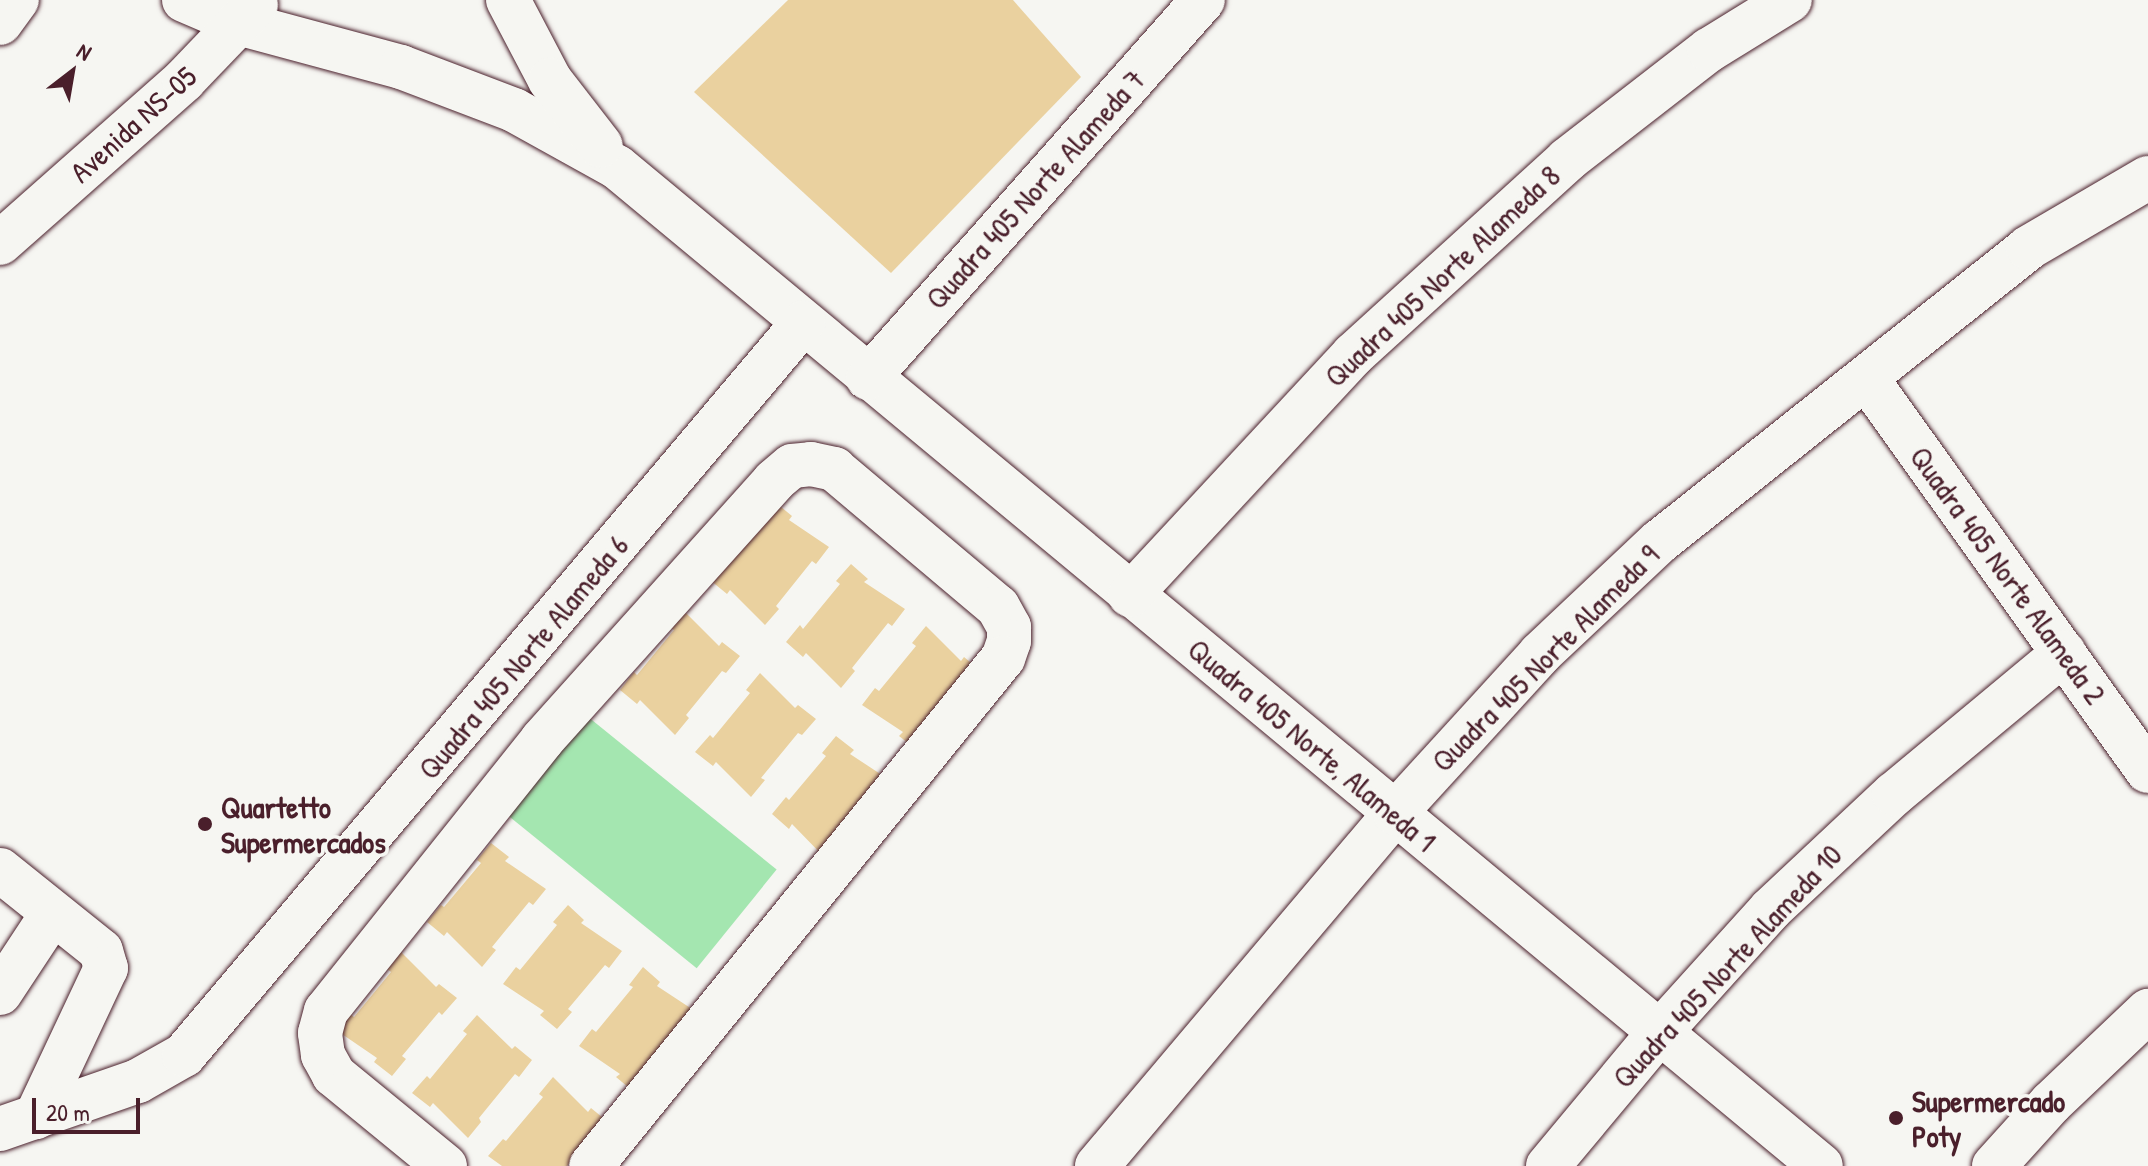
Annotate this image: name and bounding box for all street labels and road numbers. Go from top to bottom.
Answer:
street label: Avenida NS-05 [63,58,203,190]
street label: Quadra 405 Norte Alameda 7 [918,62,1152,316]
street label: Quadra 405 Norte Alameda 8 [1317,158,1567,394]
street label: Quadra 405 Norte Alameda 2 [1902,439,2114,711]
street label: Quadra 405 Norte Alameda 6 [410,528,636,786]
street label: Quadra 405 Norte Alameda 9 [1424,537,1666,779]
street label: Quadra 405 Norte, Alameda 1 [1181,631,1443,859]
street label: Quadra 405 Norte Alameda 10 [1605,837,1849,1095]

